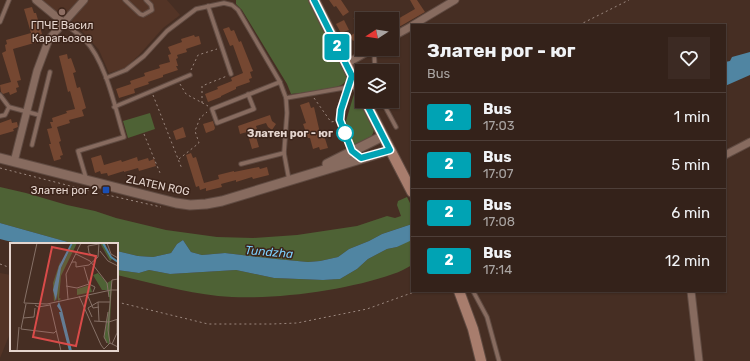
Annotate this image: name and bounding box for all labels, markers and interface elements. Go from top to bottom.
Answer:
marker: ГПЧЕ Васил Карагьозов [57,7,67,17]
north arrow [355,12,399,56]
map controls [355,12,399,108]
place label: ГПЧЕ Васил Карагьозов [31,19,93,45]
line badge: 2 [324,34,350,60]
button: heart [668,37,710,79]
text: 2 [332,38,342,55]
text: Златен рог - юг [427,39,576,62]
button: layers [355,64,399,108]
text: Bus [427,66,450,81]
text: Bus [483,100,511,118]
text: 2 [444,108,454,125]
text: 1 min [674,108,710,126]
text: 17:03 [483,118,515,133]
marker: Златен рог - юг [336,124,354,142]
place label: Златен рог - юг [247,127,333,140]
text: Bus [483,148,511,166]
text: 2 [444,156,454,173]
text: 5 min [671,156,710,174]
text: 17:07 [483,166,514,181]
street label: ZLATEN ROG [125,172,191,199]
place label: Златен рог 2 [31,184,98,197]
marker: Златен рог 2 [101,185,111,195]
text: Bus [483,196,511,214]
text: 2 [444,204,454,221]
text: 6 min [671,204,710,222]
text: 17:08 [483,214,515,229]
inset map [10,243,118,351]
water label: Tundzha [244,243,294,261]
text: Bus [483,244,511,262]
text: 2 [444,252,454,269]
text: 12 min [665,252,710,270]
text: 17:14 [483,262,512,277]

